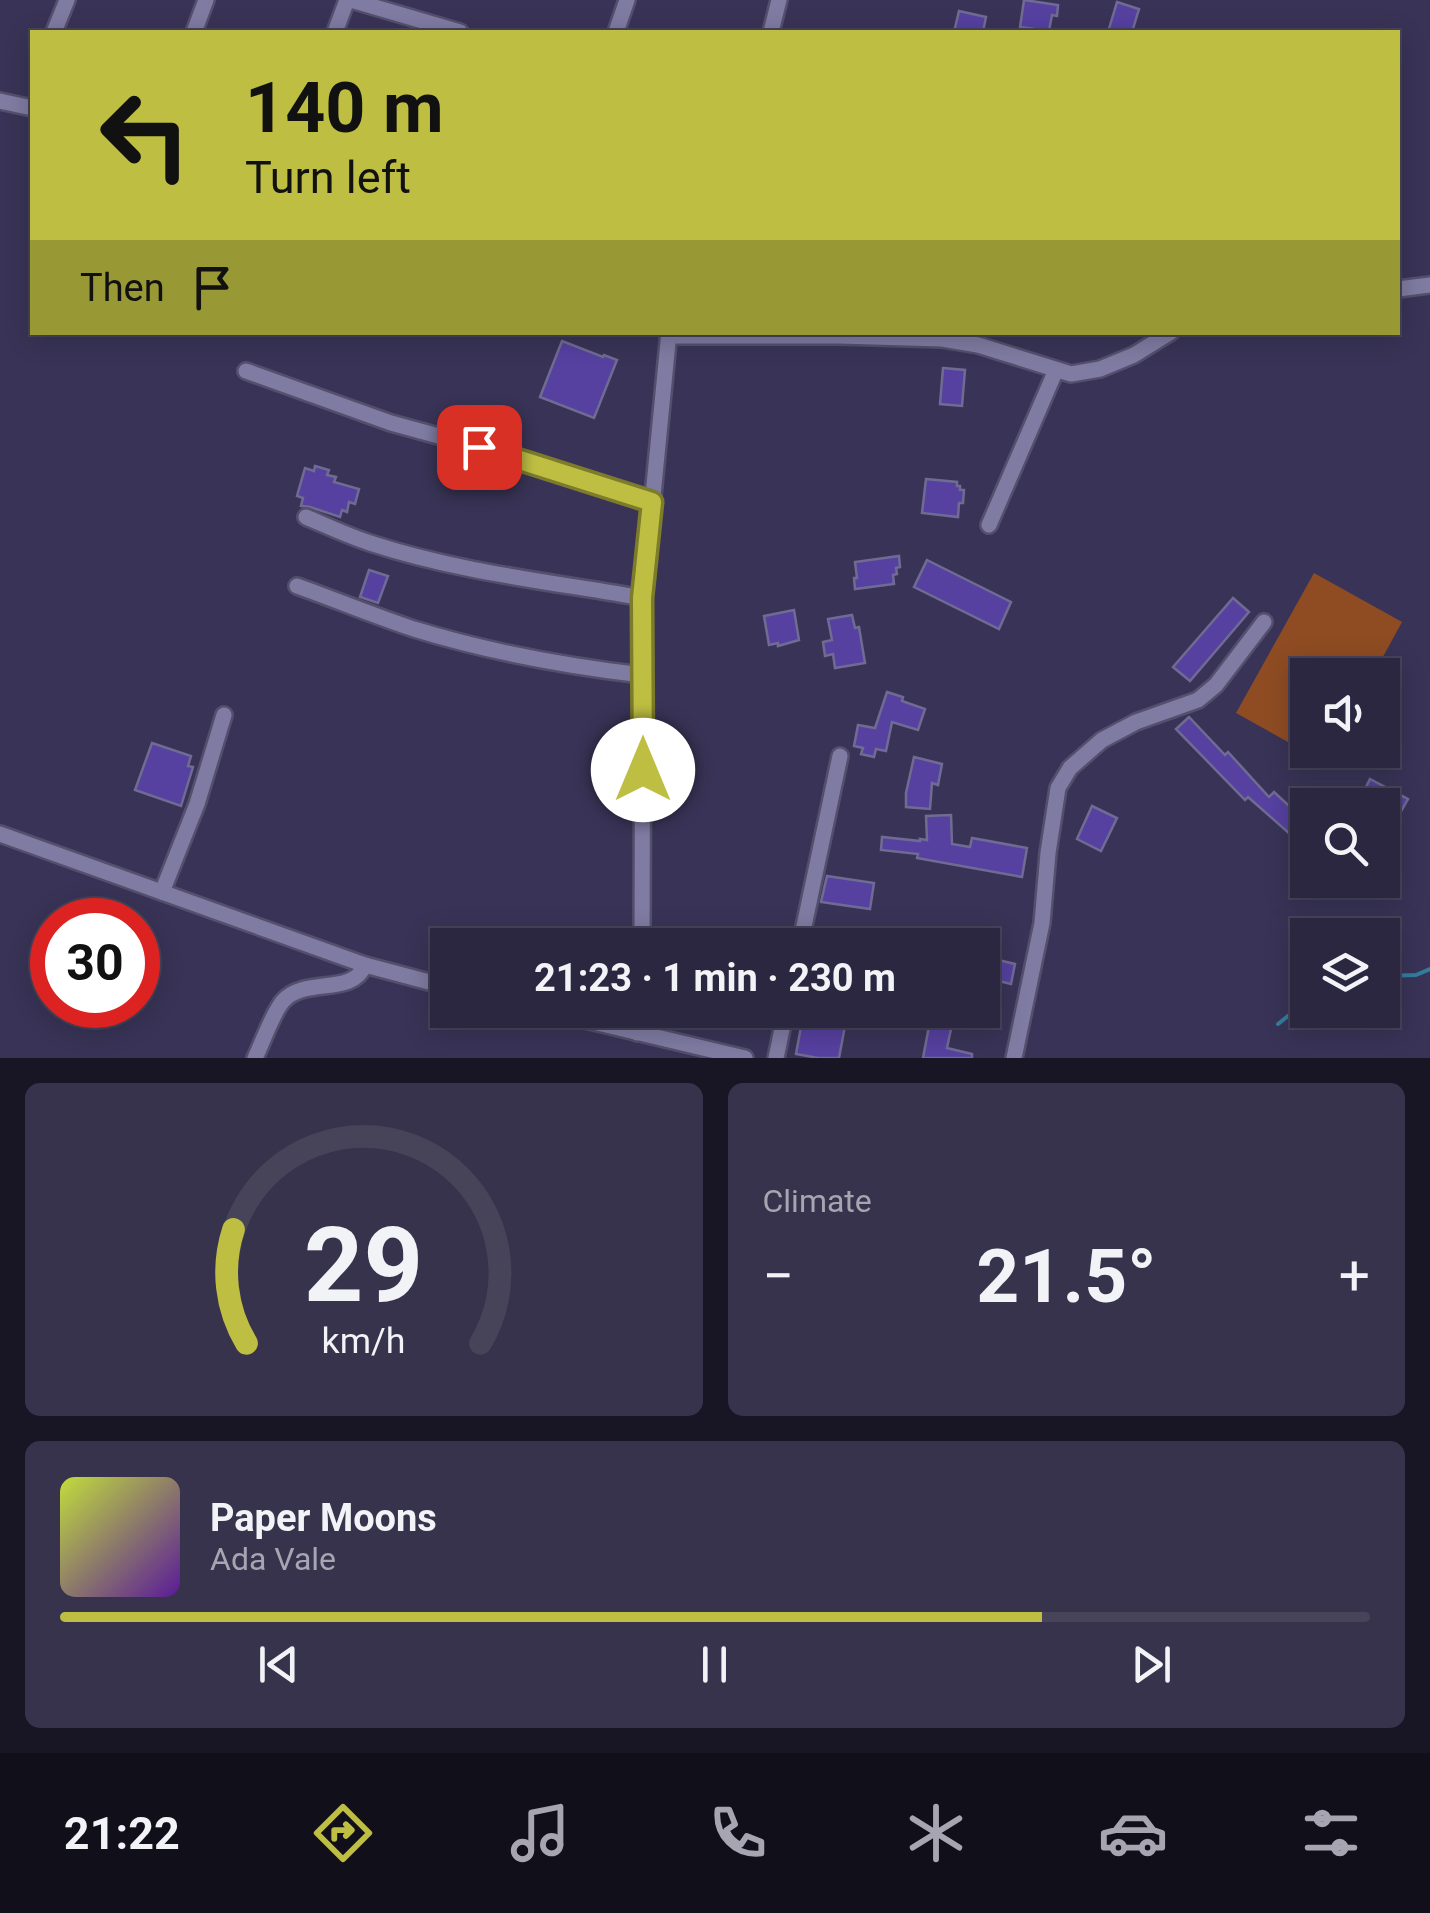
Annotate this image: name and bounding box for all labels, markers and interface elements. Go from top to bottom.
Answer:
text: 140 m [245,67,444,149]
icon: left [80,70,210,200]
text: Turn left [245,151,411,204]
icon: arrive [185,260,240,315]
text: Then [80,266,165,310]
pin [437,405,522,490]
icon: arrive [452,420,507,475]
map controls [1290,658,1400,1028]
button: sound [1290,658,1400,768]
position arrow [591,718,695,822]
button: search [1290,788,1400,898]
speed limit sign: 30 [30,898,160,1028]
button: layers [1290,918,1400,1028]
text: 21:23 · 1 min · 230 m [534,956,896,1000]
text: Climate [763,1182,872,1220]
text: 29 [304,1205,423,1326]
text: 21.5° [976,1232,1156,1320]
text: − [763,1244,794,1308]
text: + [1339,1244,1370,1308]
text: km/h [322,1320,406,1362]
text: Paper Moons [210,1496,437,1540]
text: Ada Vale [210,1540,336,1578]
icon: previous [251,1637,306,1692]
icon: pause [687,1637,742,1692]
icon: next [1124,1637,1179,1692]
icon: directions [308,1798,378,1868]
icon: music [505,1798,575,1868]
icon: phone [703,1798,773,1868]
icon: climate [901,1798,971,1868]
icon: car [1098,1798,1168,1868]
icon: filters [1296,1798,1366,1868]
text: 21:22 [64,1807,180,1860]

